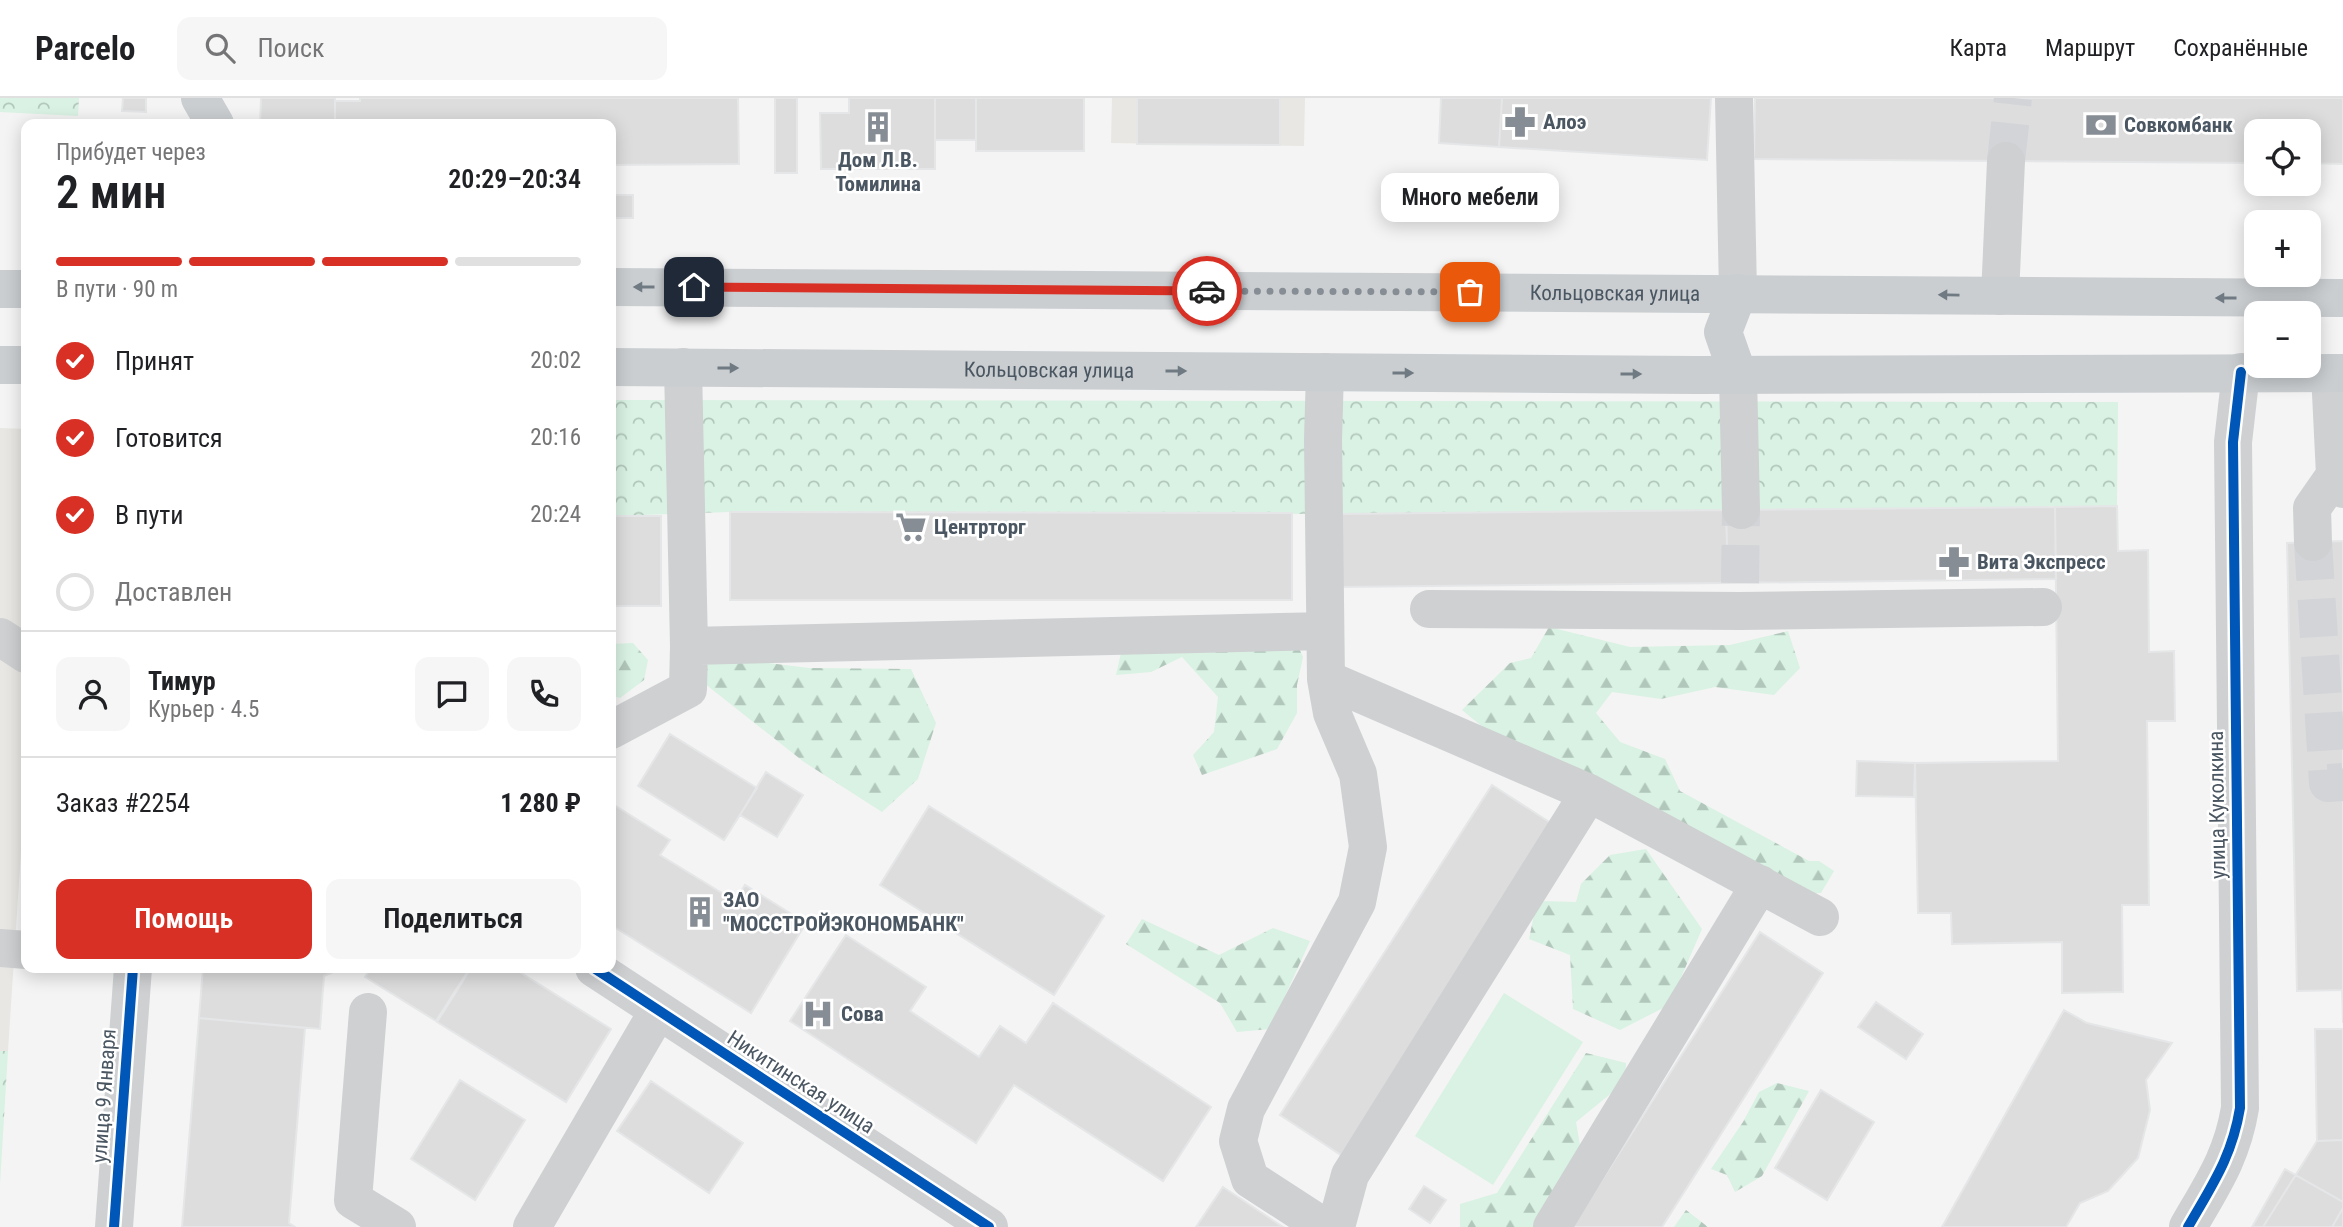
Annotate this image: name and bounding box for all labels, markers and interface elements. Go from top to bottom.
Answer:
search box [177,17,667,80]
text: Parcelo [35,29,135,68]
icon: search [201,29,239,67]
text: Поиск [257,33,324,63]
text: Карта [1950,34,2007,62]
text: Маршрут [2045,34,2135,62]
text: Сохранённые [2173,34,2308,62]
pharmacy icon: Алоэ [1503,105,1537,139]
bank icon: Совкомбанк [2084,108,2118,142]
building icon: Дом Л.В. Томилина [861,110,895,144]
place label: Алоэ [1543,110,1586,134]
place label: Совкомбанк [2124,113,2233,137]
map controls [2244,119,2321,378]
button: locate [2244,119,2321,196]
text: Прибудет через [56,139,206,166]
place label: Дом Л.В. Томилина [835,148,921,196]
text: 20:29–20:34 [448,164,581,194]
text: 2 мин [56,165,166,219]
callout: Много мебели [1381,173,1559,222]
text: Много мебели [1401,184,1539,211]
button: + [2244,210,2321,287]
courier [1172,256,1242,326]
pin [664,257,724,317]
pin [1440,262,1500,322]
icon: home [675,268,713,306]
icon: car [1188,272,1226,310]
icon: bag [1451,273,1489,311]
text: В пути · 90 m [56,276,178,303]
one-way arrow [633,281,655,293]
street label: Кольцовская улица [1530,281,1700,306]
one-way arrow [1938,289,1960,301]
one-way arrow [2215,292,2237,303]
button: − [2244,301,2321,378]
icon: check [56,342,94,380]
text: Принят [115,346,194,376]
text: 20:02 [530,347,581,374]
street label: Кольцовская улица [964,358,1134,383]
one-way arrow [717,362,739,374]
one-way arrow [1165,365,1187,377]
one-way arrow [1393,367,1415,378]
one-way arrow [1620,368,1642,380]
icon: check [56,419,94,457]
text: Готовится [115,423,223,453]
text: 20:16 [530,424,581,451]
icon: check [56,496,94,534]
text: В пути [115,500,184,530]
text: 20:24 [530,501,581,528]
supermarket icon: Центрторг [894,510,928,544]
place label: Центрторг [934,515,1026,539]
pharmacy icon: Вита Экспресс [1937,545,1971,579]
place label: Вита Экспресс [1977,550,2106,574]
text: Доставлен [115,577,232,607]
button: person [56,657,130,731]
button: chat [415,657,489,731]
button: phone [507,657,581,731]
text: Тимур [148,666,216,696]
text: Курьер · 4.5 [148,696,259,723]
street label: улица Куколкина [2204,731,2230,879]
text: Заказ #2254 [56,788,190,818]
text: 1 280 ₽ [500,788,581,818]
button: Помощь [56,879,312,959]
button: Поделиться [326,879,581,959]
place label: ЗАО "МОССТРОЙЭКОНОМБАНК" [723,888,964,936]
building icon: ЗАО "МОССТРОЙЭКОНОМБАНК" [683,895,717,929]
hospital icon: Сова [801,997,835,1031]
place label: Сова [841,1002,884,1026]
street label: Никитинская улица [723,1026,879,1138]
street label: улица 9 Января [87,1028,121,1164]

